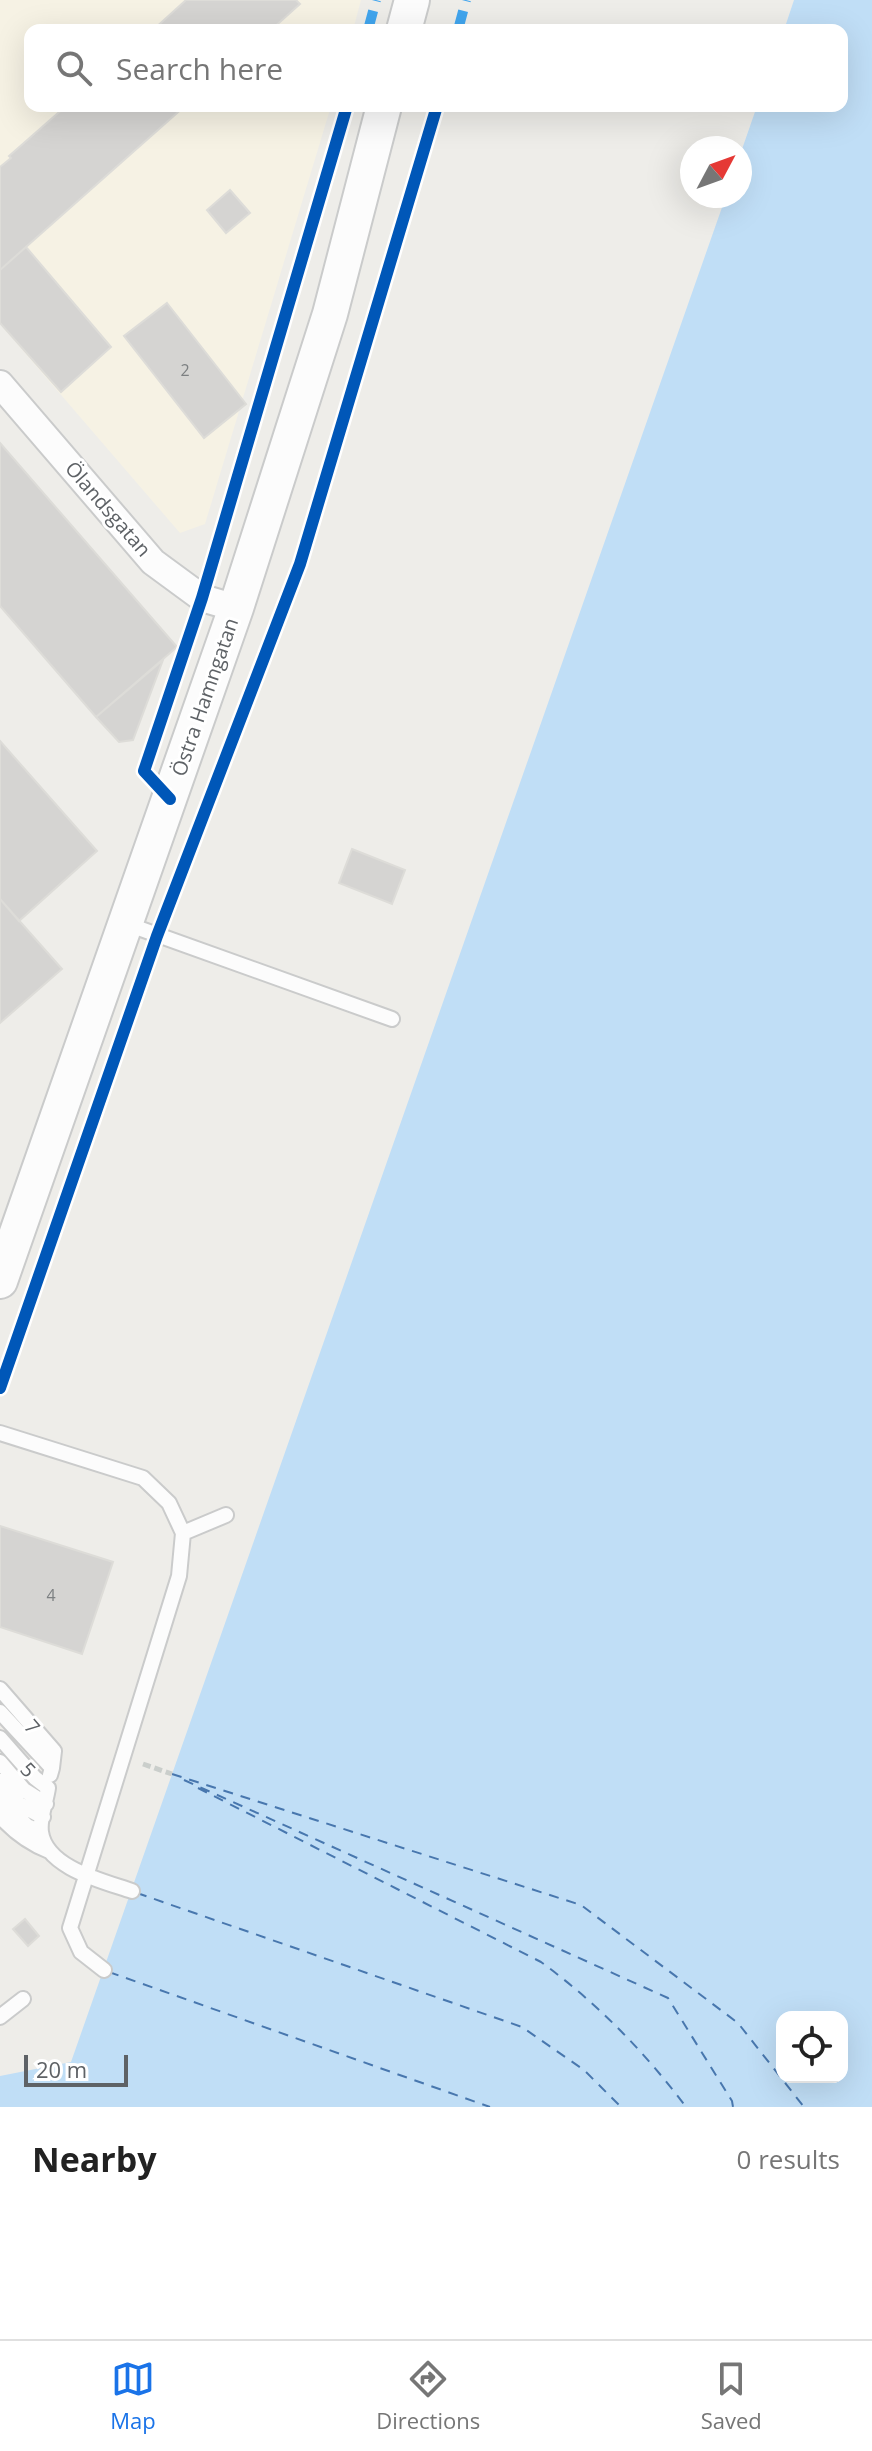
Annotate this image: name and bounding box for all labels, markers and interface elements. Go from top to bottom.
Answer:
search box [24,24,848,112]
icon: search [52,46,96,90]
text: Search here [116,48,283,89]
north arrow [680,136,752,208]
house number: 2 [180,359,190,381]
street label: Ölandsgatan [59,455,157,562]
street label: Östra Hamngatan [165,614,244,780]
house number: 4 [46,1584,56,1606]
street label: 7 [18,1713,46,1740]
street label: 5 [15,1756,42,1783]
map controls [776,2011,848,2083]
button: locate [776,2011,848,2083]
scale bar [24,2051,128,2087]
text: 20 m [36,2054,87,2084]
text: Nearby [32,2136,157,2182]
text: 0 results [737,2141,840,2177]
tab: Map [110,2357,156,2435]
tab: Directions [376,2357,480,2435]
tab: Saved [701,2357,762,2435]

